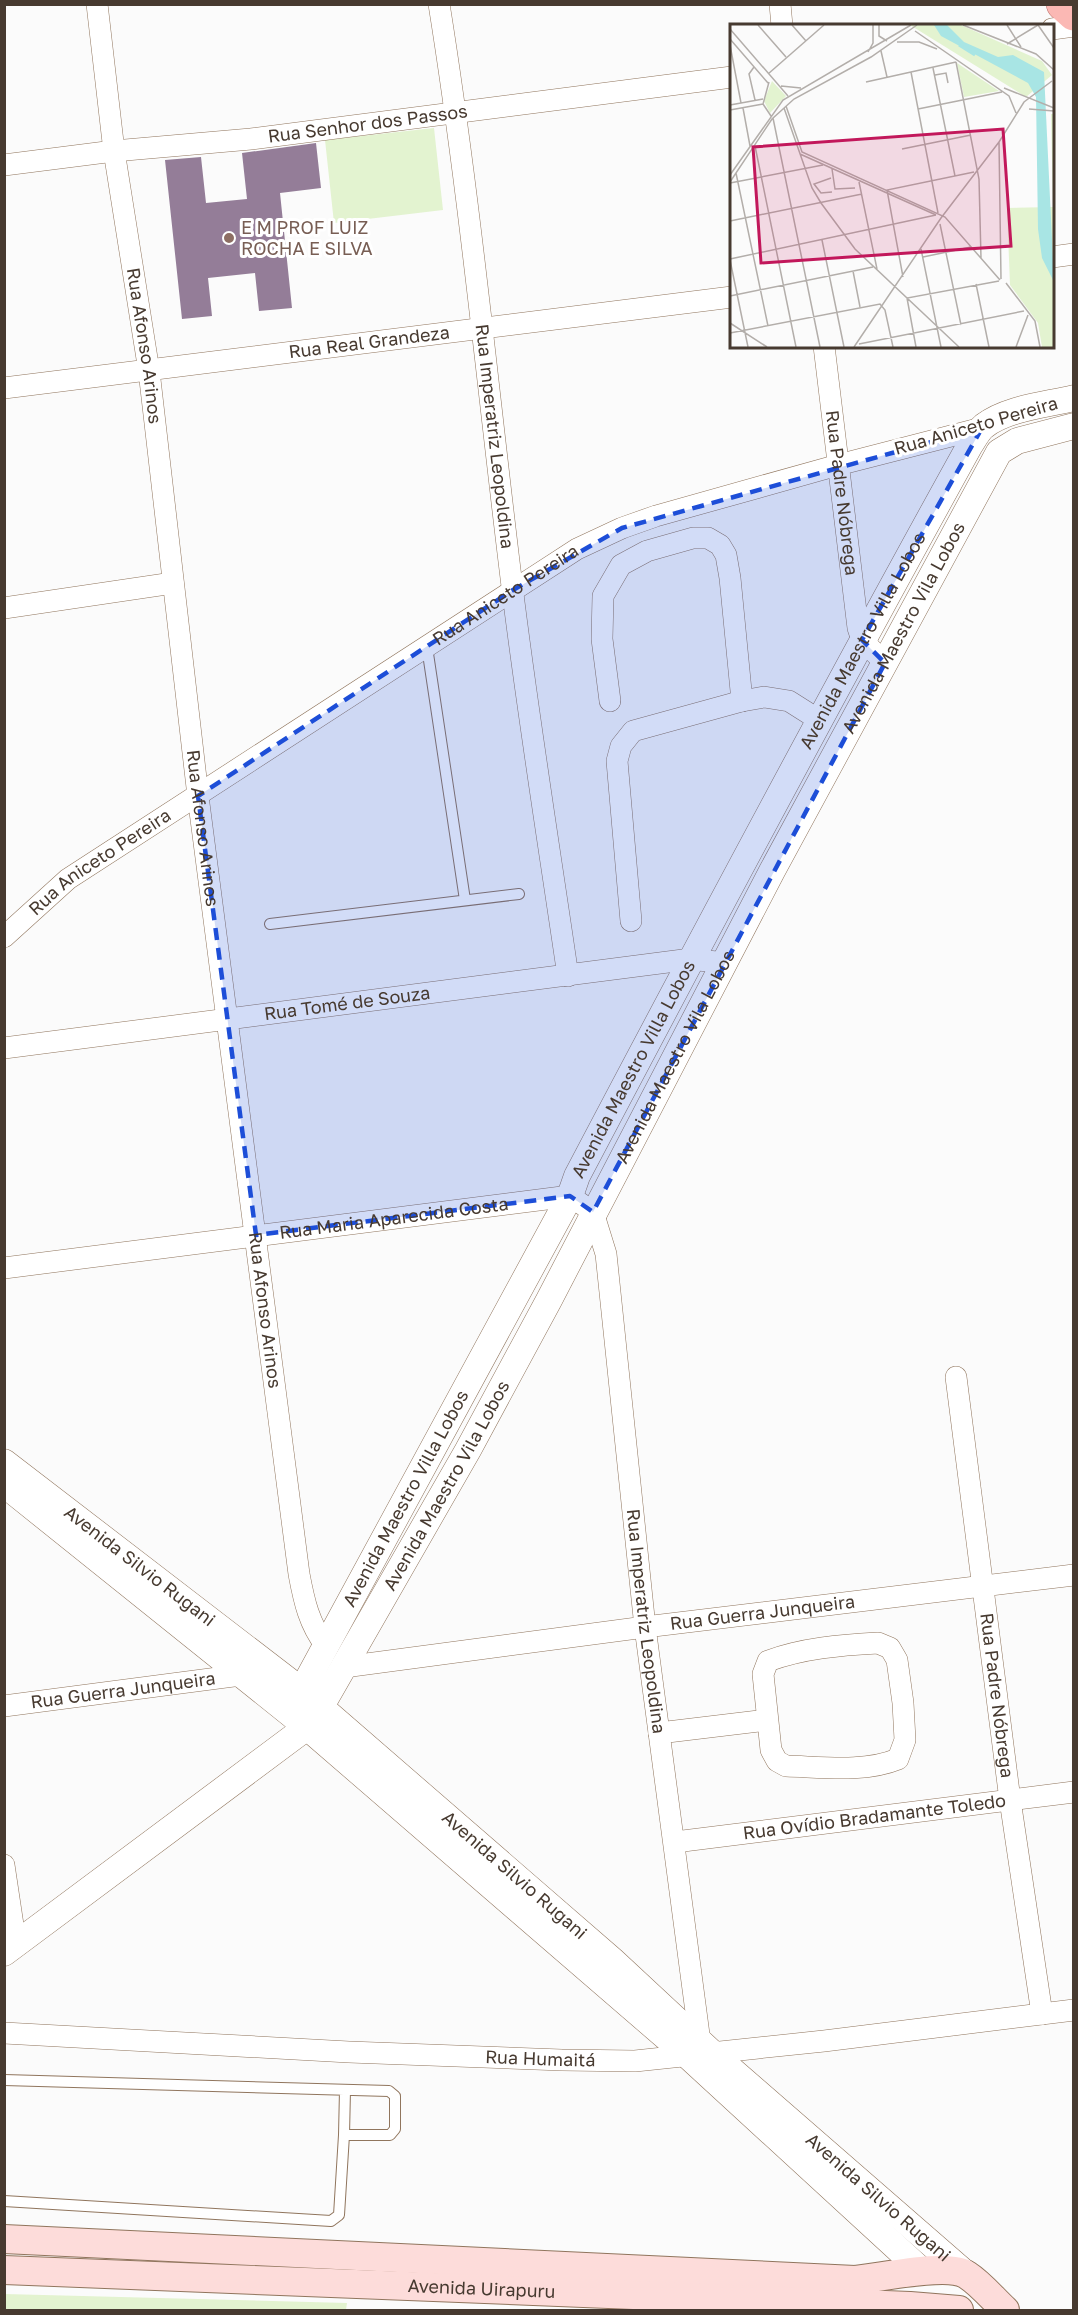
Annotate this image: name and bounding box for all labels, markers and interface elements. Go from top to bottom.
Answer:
inset map [730,24,1054,348]
street label: Rua Senhor dos Passos [266,99,469,147]
place label: E M PROF LUIZ ROCHA E SILVA [241,216,373,259]
marker: E M PROF LUIZ ROCHA E SILVA [222,231,236,245]
street label: Rua Afonso Arinos [123,266,167,425]
street label: Rua Real Grandeza [287,320,451,362]
street label: Rua Imperatriz Leopoldina [472,323,519,550]
street label: Rua Aniceto Pereira [891,391,1060,459]
street label: Rua Padre Nóbrega [822,409,864,577]
street label: Avenida Maestro Vila Lobos [837,518,969,737]
street label: Avenida Maestro Villa Lobos [794,528,930,752]
street label: Rua Aniceto Pereira [428,539,582,650]
street label: Rua Afonso Arinos [183,749,224,908]
street label: Rua Aniceto Pereira [24,803,174,919]
street label: Avenida Maestro Vila Lobos [610,946,739,1167]
street label: Avenida Maestro Villa Lobos [566,956,699,1181]
street label: Rua Tomé de Souza [263,981,431,1024]
street label: Rua Maria Aparecida Costa [278,1192,510,1243]
street label: Rua Afonso Arinos [245,1230,287,1390]
street label: Avenida Maestro Vila Lobos [378,1376,514,1594]
street label: Avenida Maestro Villa Lobos [337,1386,473,1610]
street label: Avenida Silvio Rugani [60,1500,220,1630]
street label: Rua Imperatriz Leopoldina [623,1508,671,1735]
street label: Rua Guerra Junqueira [669,1590,856,1634]
street label: Rua Padre Nóbrega [976,1611,1019,1779]
street label: Rua Guerra Junqueira [29,1666,217,1712]
street label: Rua Ovídio Bradamante Toledo [742,1789,1007,1843]
street label: Avenida Silvio Rugani [438,1806,592,1943]
street label: Rua Humaitá [485,2045,596,2070]
street label: Avenida Silvio Rugani [802,2128,956,2266]
street label: Avenida Uirapuru [407,2274,556,2302]

